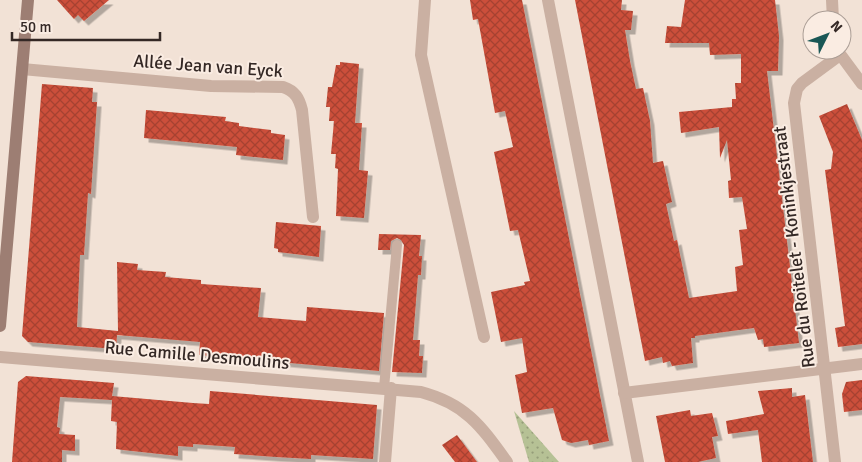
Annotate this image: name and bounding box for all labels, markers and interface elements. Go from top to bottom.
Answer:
scale bar [12,10,160,42]
north arrow [802,10,852,60]
text: N [827,17,846,36]
text: 50 m [20,18,51,36]
street label: Allée Jean van Eyck [133,50,283,82]
street label: Rue du Roitelet - Koninkjestraat [768,125,820,369]
street label: Rue Camille Desmoulins [104,336,290,374]

